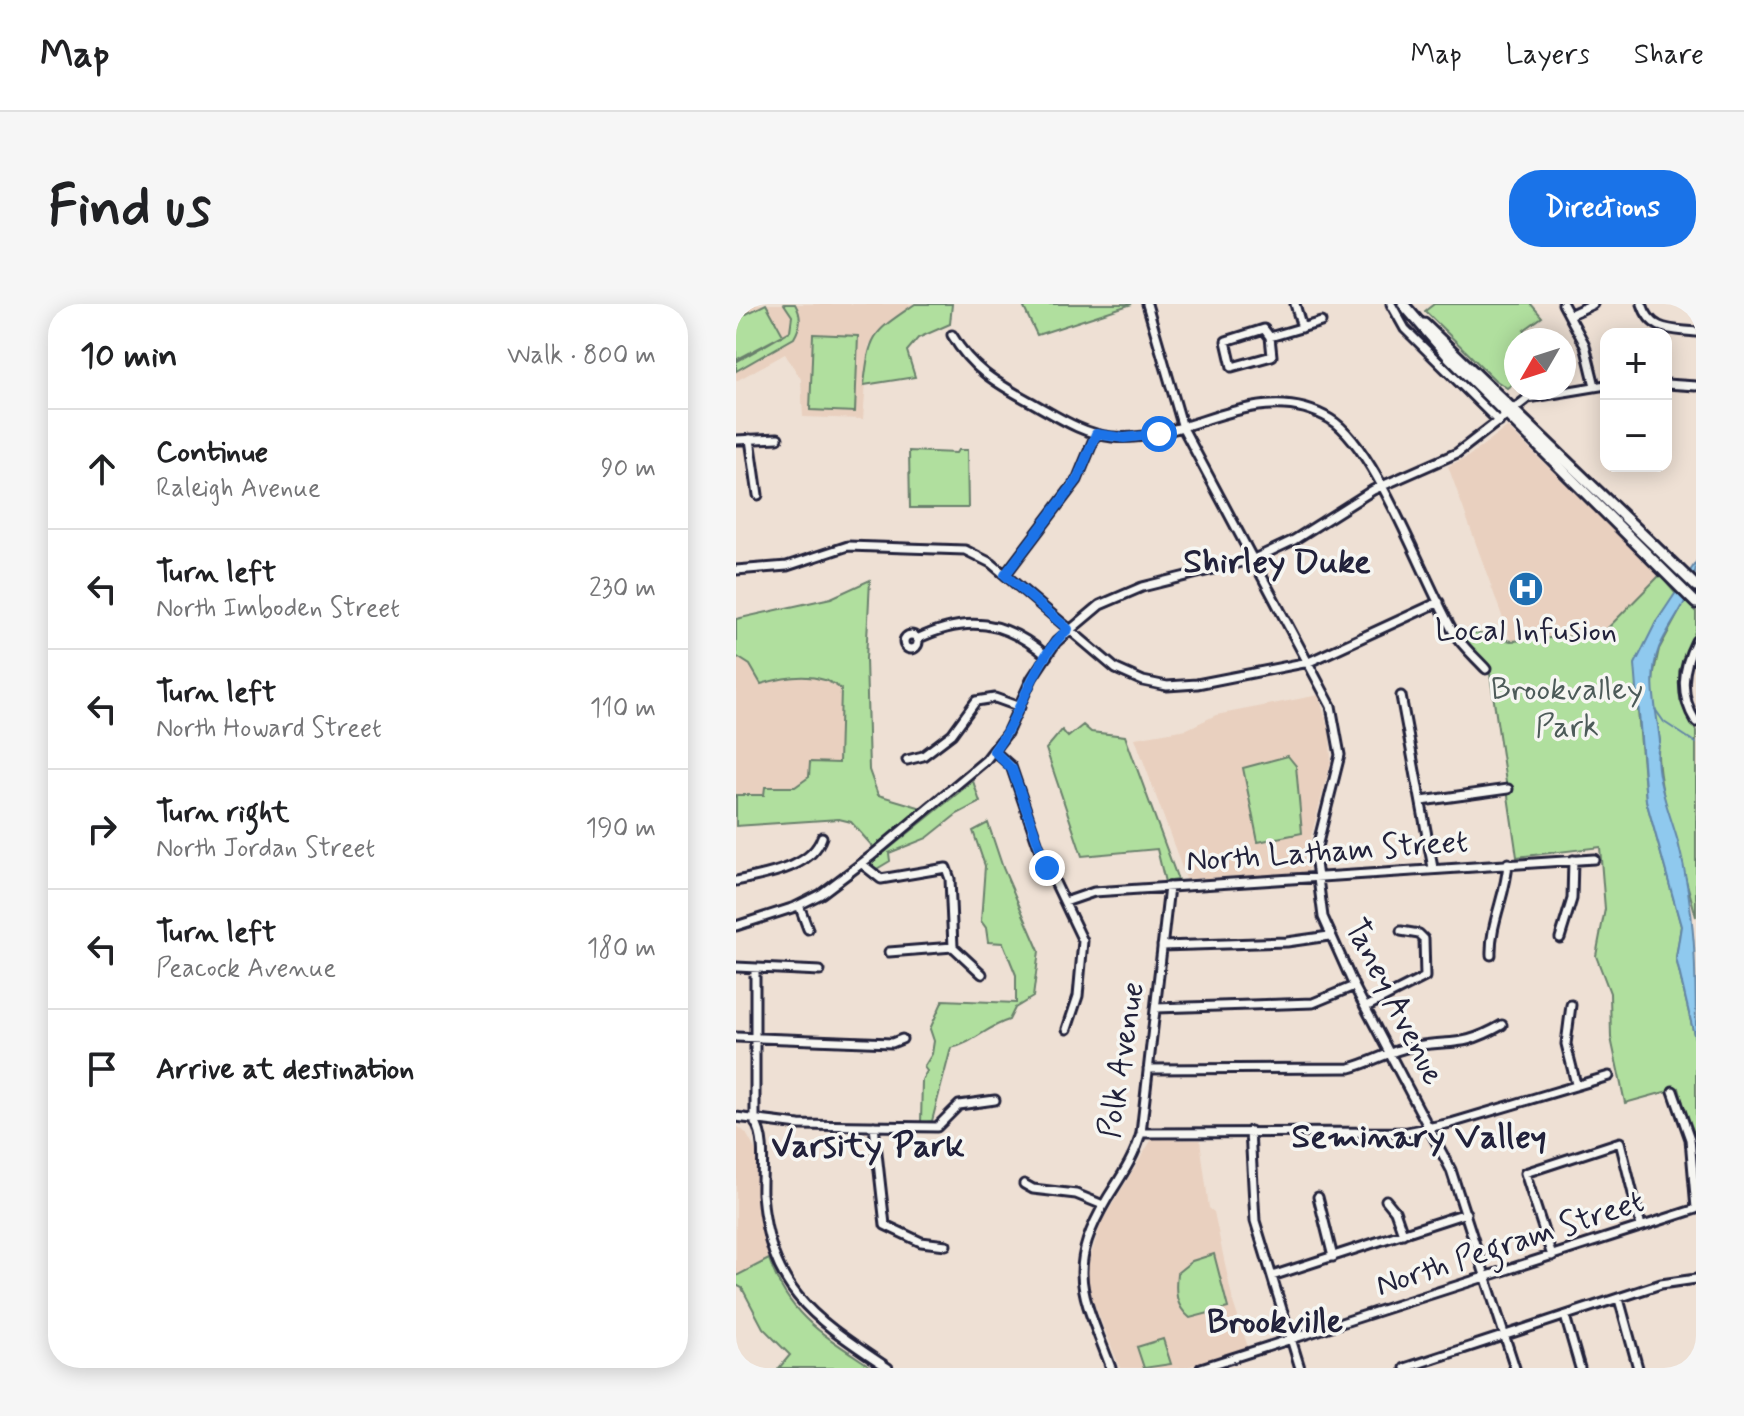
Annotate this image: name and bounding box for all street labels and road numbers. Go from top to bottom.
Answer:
street label: North Latham Street [1185,821,1469,883]
street label: Taney Avenue [1334,912,1454,1092]
street label: Polk Avenue [1089,979,1155,1141]
street label: North Pegram Street [1370,1181,1650,1310]

